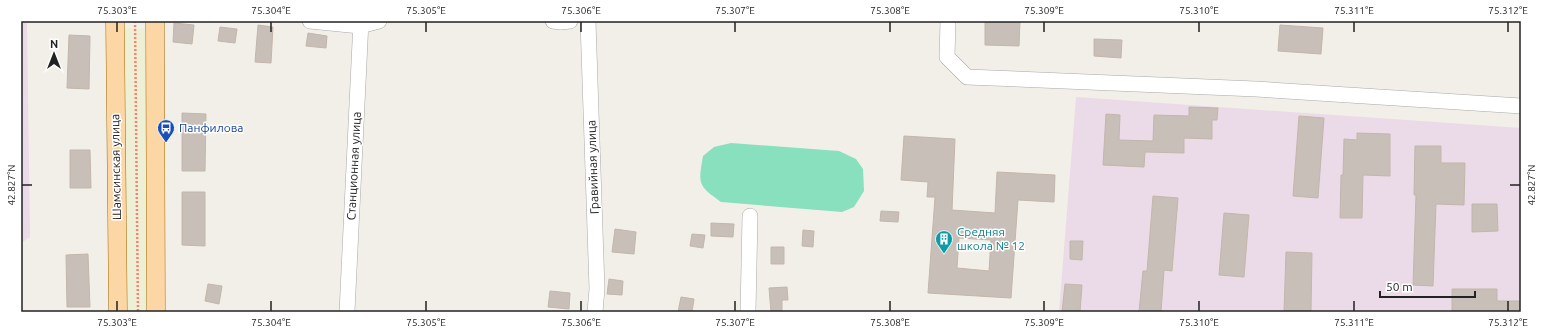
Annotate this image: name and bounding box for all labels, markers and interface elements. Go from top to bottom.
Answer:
text: 75.303°E [97,5,137,16]
text: 75.304°E [251,5,291,16]
text: 75.305°E [406,5,446,16]
text: 75.306°E [561,5,601,16]
text: 75.307°E [715,5,755,16]
text: 75.308°E [870,5,910,16]
text: 75.309°E [1024,5,1064,16]
text: 75.310°E [1179,5,1219,16]
text: 75.311°E [1334,5,1374,16]
text: 75.312°E [1488,5,1528,16]
north arrow [34,34,74,74]
text: N [50,38,58,50]
street label: Станционная улица [344,111,363,221]
street label: Шамсинская улица [108,114,123,220]
bus stop icon: Панфилова [156,118,176,143]
street label: Гравийная улица [584,120,601,214]
place label: Панфилова [179,121,244,134]
text: 42.827°N [6,164,17,206]
text: 42.827°N [1526,164,1537,206]
place label: Средняя школа № 12 [957,225,1025,252]
building icon: Средняя школа № 12 [934,229,954,254]
scale bar [1380,273,1475,299]
text: 50 m [1386,280,1413,293]
text: 75.303°E [97,317,137,328]
text: 75.304°E [251,317,291,328]
text: 75.305°E [406,317,446,328]
text: 75.306°E [561,317,601,328]
text: 75.307°E [715,317,755,328]
text: 75.308°E [870,317,910,328]
text: 75.309°E [1024,317,1064,328]
text: 75.310°E [1179,317,1219,328]
text: 75.311°E [1334,317,1374,328]
text: 75.312°E [1488,317,1528,328]

